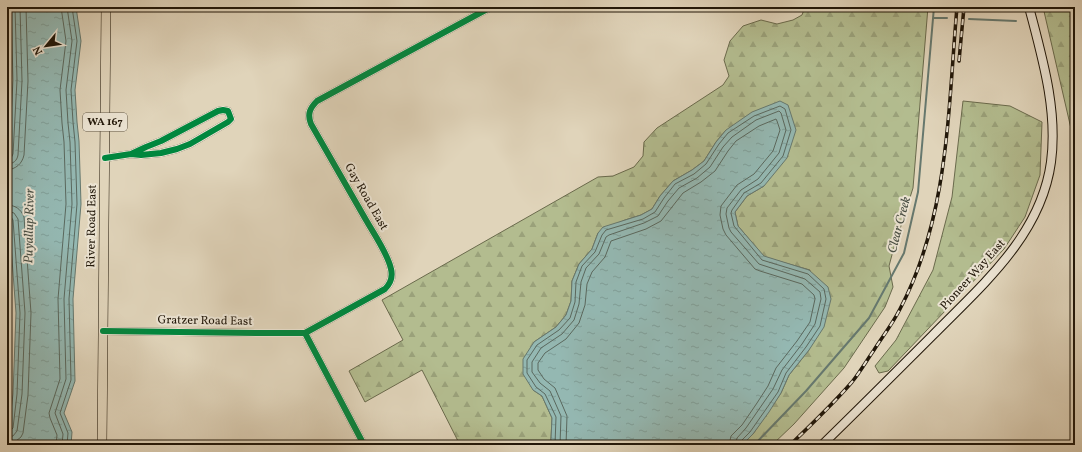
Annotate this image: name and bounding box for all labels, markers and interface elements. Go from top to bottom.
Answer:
north arrow [26,26,66,66]
text: N [30,43,47,57]
road number: WA 167 [83,113,127,131]
street label: Gay Road East [340,161,392,233]
street label: River Road East [83,184,101,268]
water label: Puyallup River [20,188,40,264]
water label: Clear Creek [884,195,916,255]
street label: Pioneer Way East [937,236,1009,314]
street label: Gratzer Road East [157,312,253,330]

